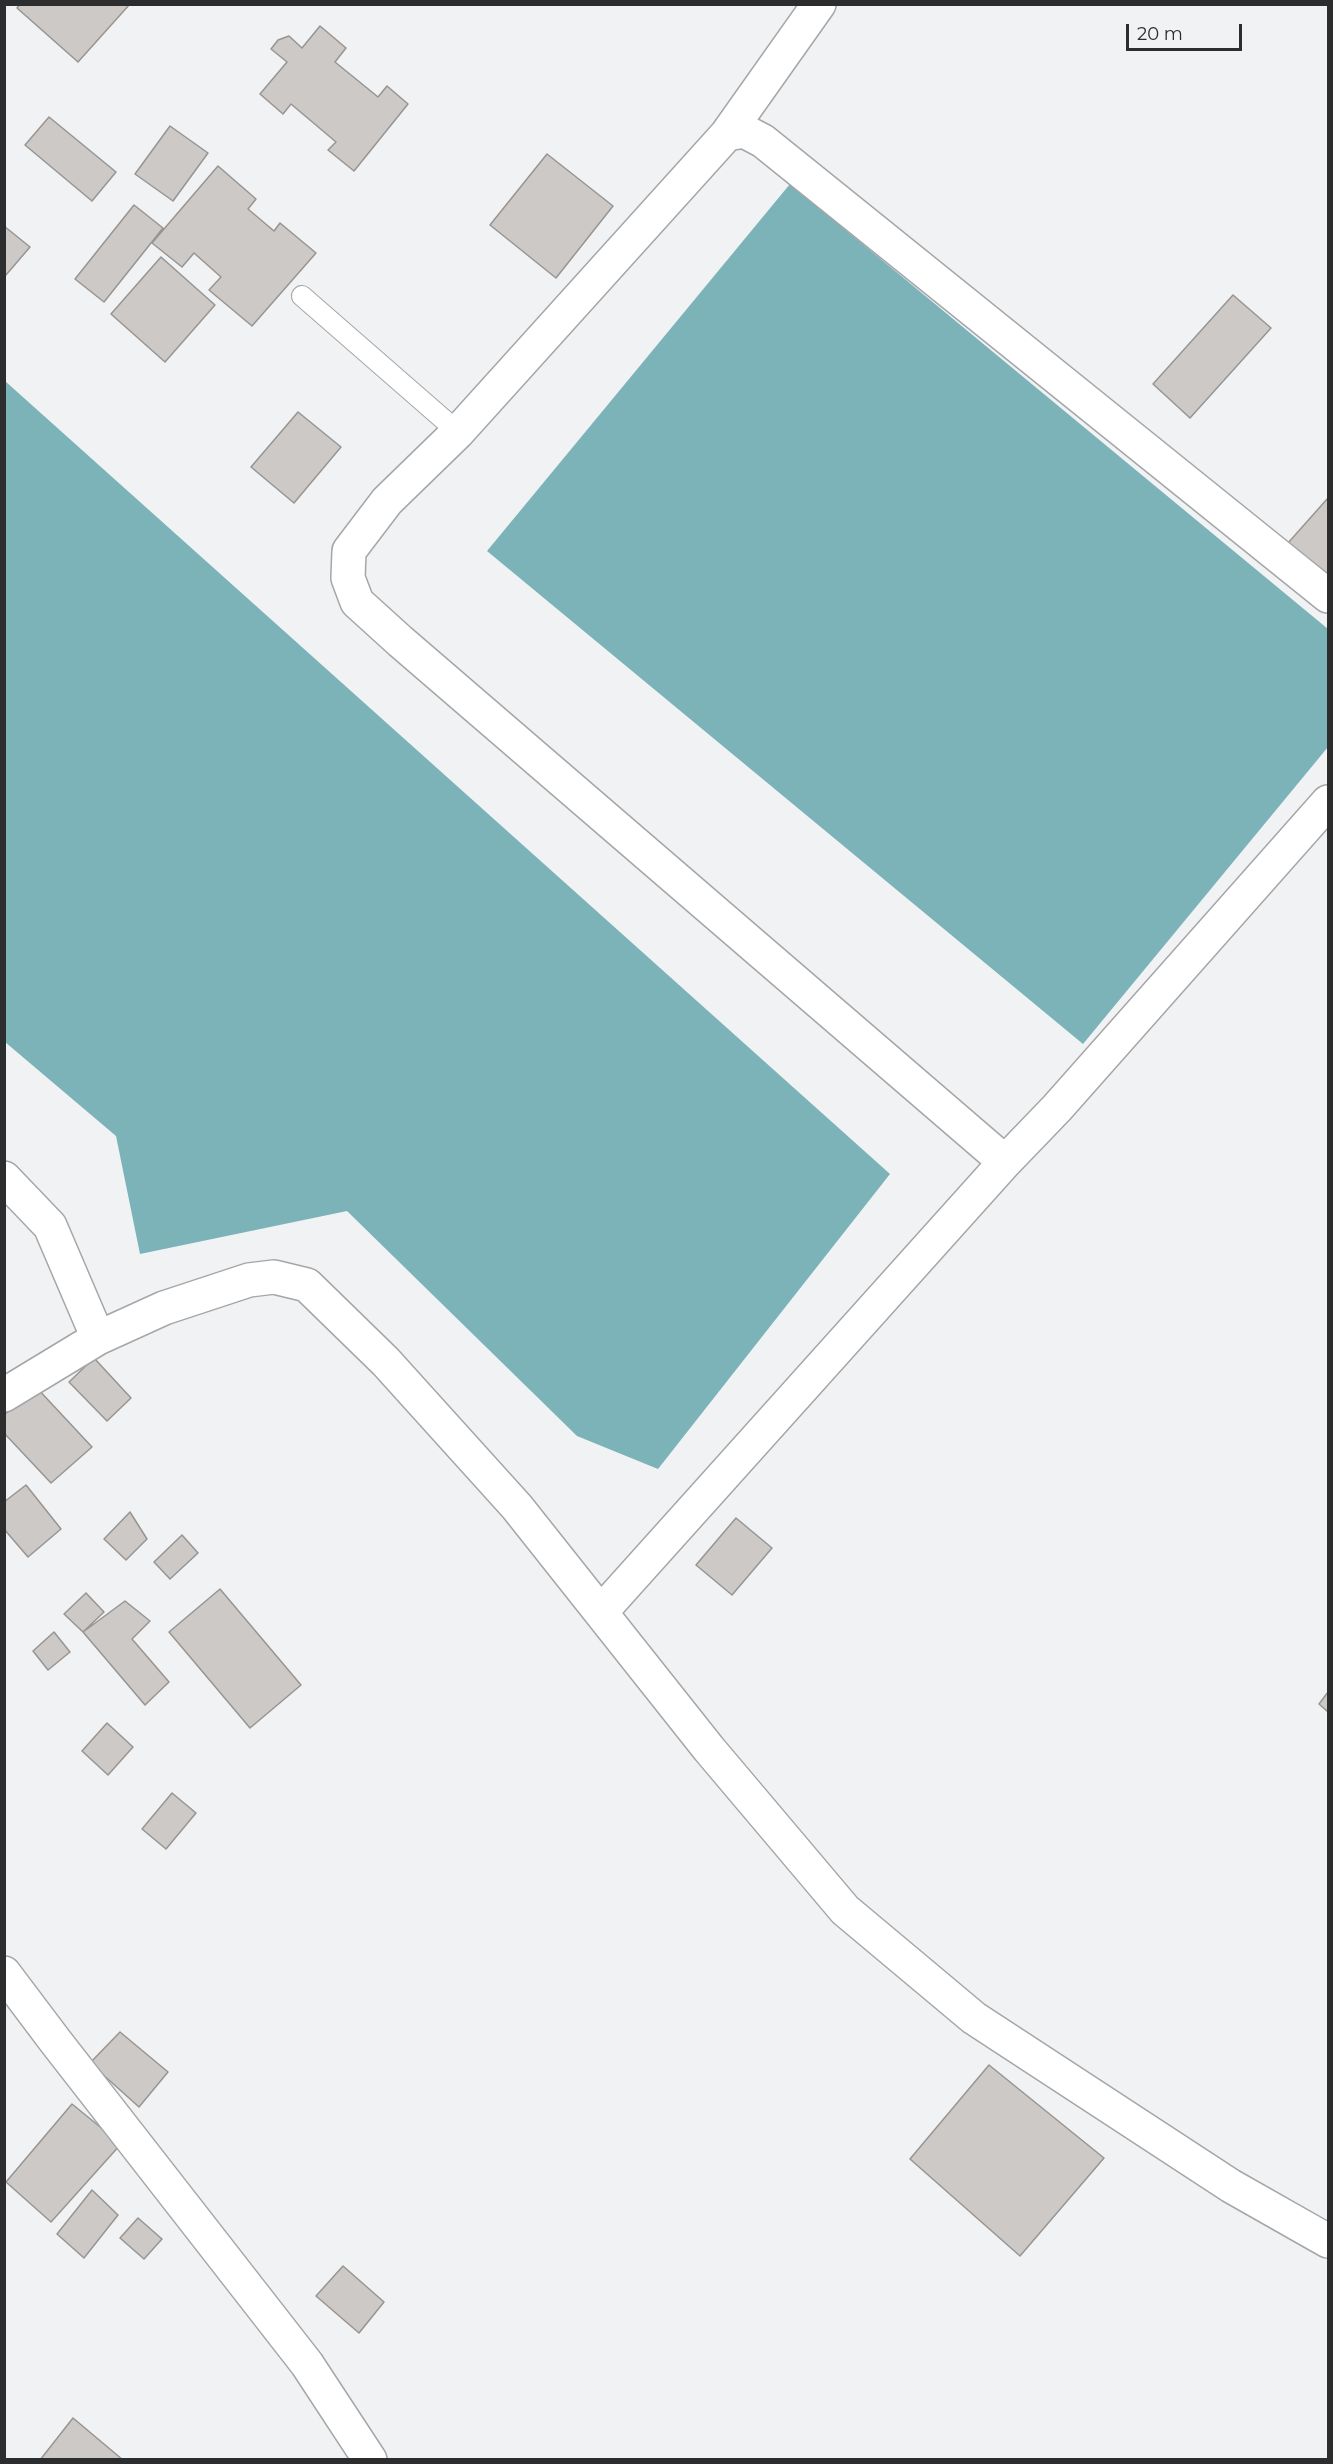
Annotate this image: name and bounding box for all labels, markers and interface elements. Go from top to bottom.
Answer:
scale bar [1129,12,1244,50]
text: 20 m [1137,23,1183,45]

